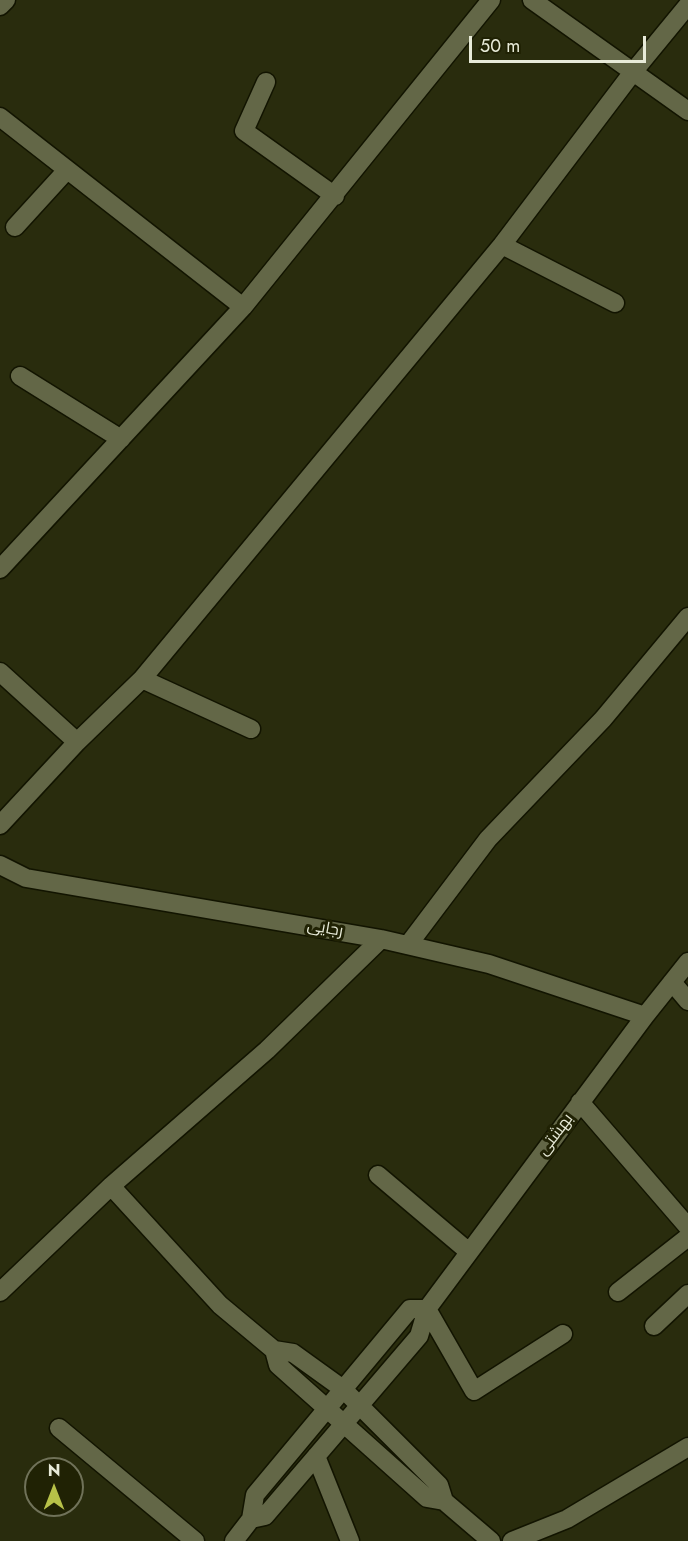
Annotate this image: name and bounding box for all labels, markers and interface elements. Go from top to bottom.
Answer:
scale bar [472,24,649,62]
text: 50 m [480,33,520,59]
street label: رجایی [305,916,345,942]
street label: بهشتی [534,1110,578,1160]
north arrow [24,1457,84,1517]
text: N [48,1459,60,1482]

